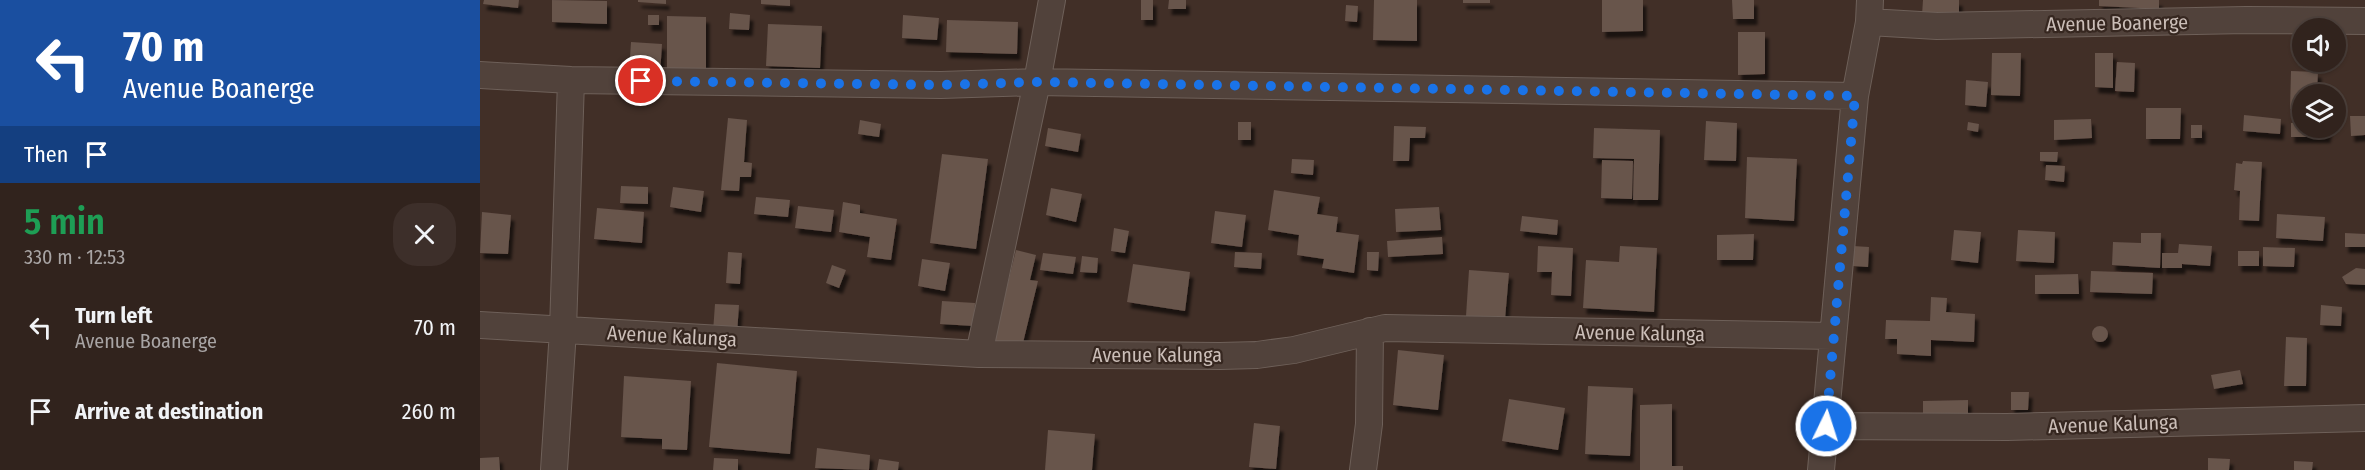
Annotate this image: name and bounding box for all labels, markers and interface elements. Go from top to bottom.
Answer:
street label: Avenue Boanerge [2046,10,2188,36]
map controls [2292,18,2346,138]
button: sound [2292,18,2346,72]
text: 70 m [123,22,204,72]
icon: left [24,24,102,102]
pin [615,55,666,106]
icon: arrive [624,64,657,97]
text: Avenue Boanerge [123,73,315,105]
button: layers [2292,84,2346,138]
icon: arrive [80,138,113,171]
text: Then [24,141,68,168]
text: 5 min [24,200,105,244]
button: close [393,203,456,266]
text: 330 m · 12:53 [24,245,125,269]
text: Turn left [75,302,153,329]
icon: left [24,311,57,344]
text: 70 m [414,314,456,341]
street label: Avenue Kalunga [1575,320,1705,346]
street label: Avenue Kalunga [606,321,738,351]
text: Avenue Boanerge [75,329,217,353]
street label: Avenue Kalunga [1092,343,1222,367]
position arrow [1794,394,1858,458]
icon: arrive [24,395,57,428]
text: Arrive at destination [75,398,263,425]
text: 260 m [402,398,456,425]
street label: Avenue Kalunga [2048,410,2178,438]

